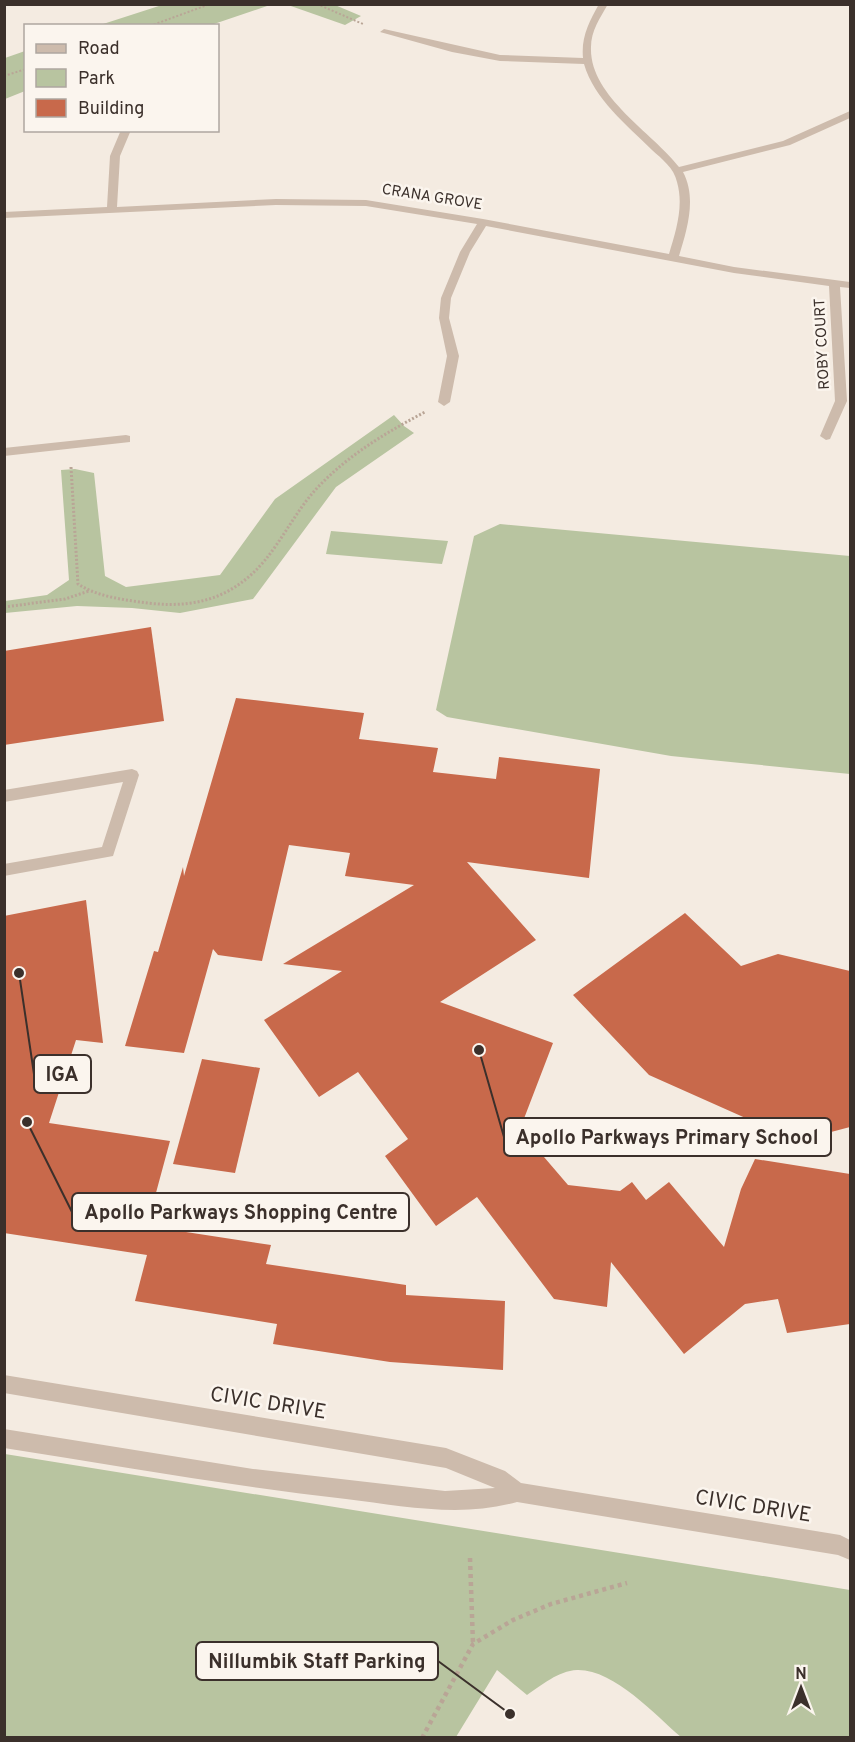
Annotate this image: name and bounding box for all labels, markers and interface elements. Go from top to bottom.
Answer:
legend [24,24,219,132]
text: Road [78,38,120,61]
text: Park [78,68,115,91]
text: Building [78,98,144,121]
street label: CRANA GROVE [380,181,484,215]
street label: ROBY COURT [811,298,835,390]
callout: IGA [34,1055,91,1093]
text: IGA [45,1063,79,1089]
callout: Apollo Parkways Primary School [504,1118,831,1156]
text: Apollo Parkways Primary School [515,1126,819,1152]
callout: Apollo Parkways Shopping Centre [72,1193,409,1231]
text: Apollo Parkways Shopping Centre [84,1201,398,1227]
street label: CIVIC DRIVE [208,1381,328,1427]
street label: CIVIC DRIVE [693,1484,813,1530]
callout: Nillumbik Staff Parking [196,1642,438,1680]
text: Nillumbik Staff Parking [208,1650,426,1676]
north arrow [771,1658,831,1718]
text: N [795,1665,807,1685]

